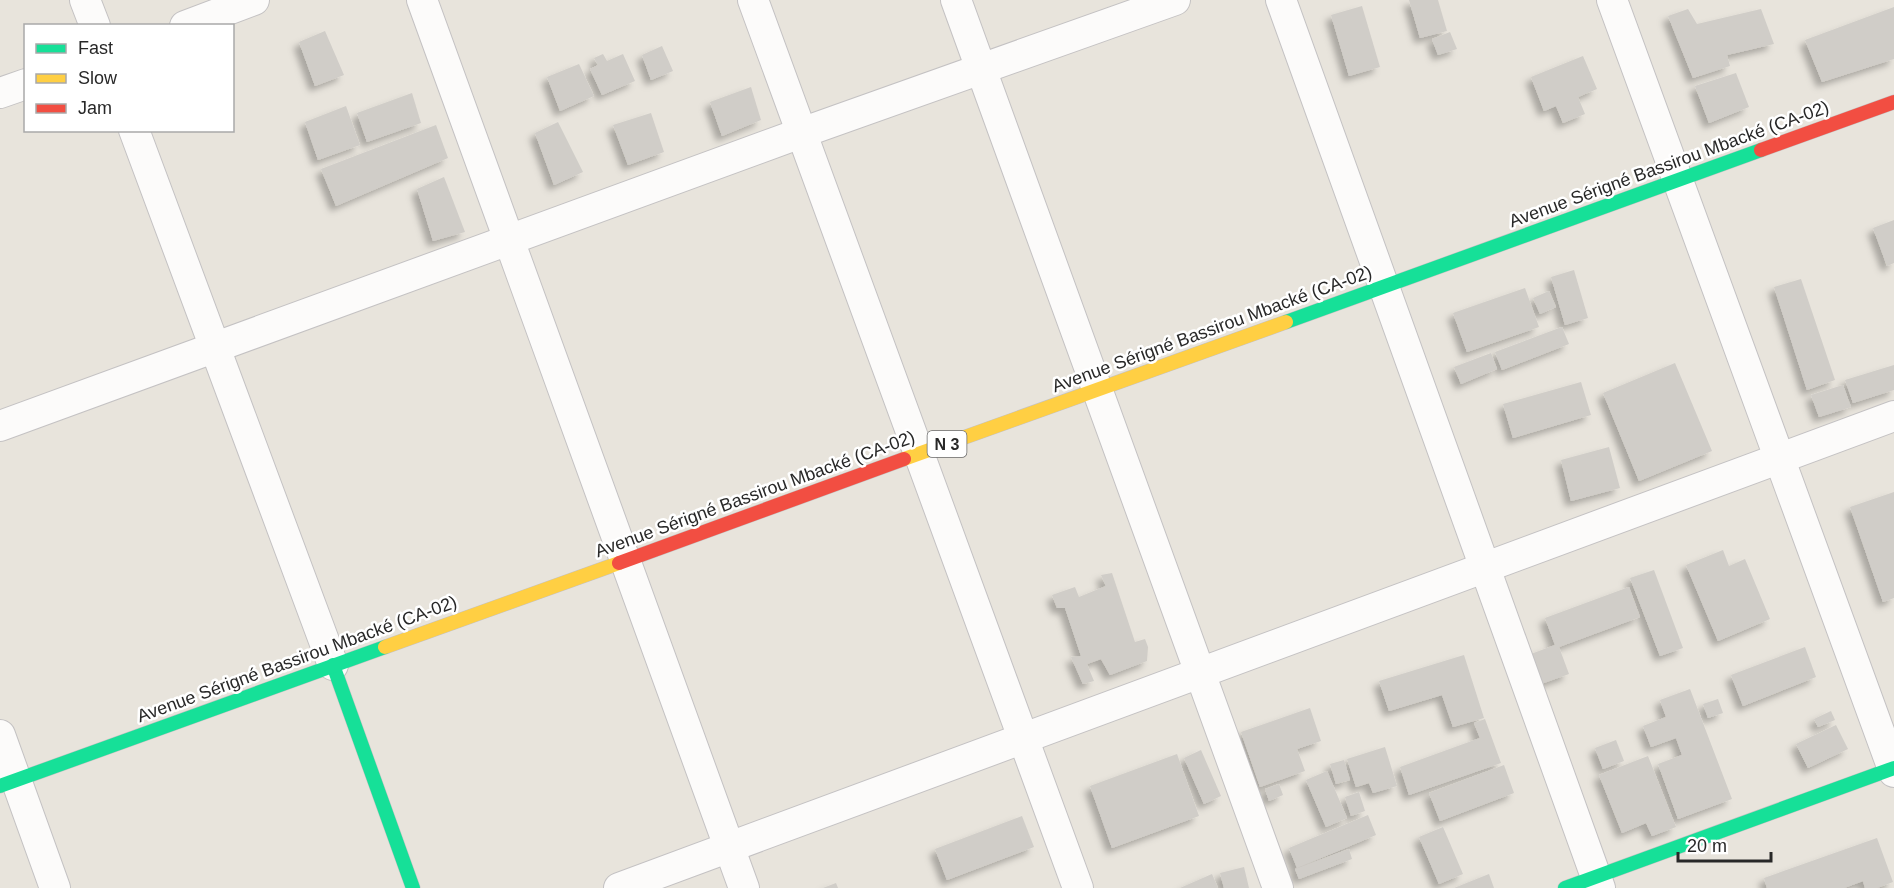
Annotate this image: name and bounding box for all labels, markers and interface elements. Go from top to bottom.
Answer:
legend [24,24,234,132]
text: Fast [78,38,113,58]
text: Slow [78,68,118,88]
street label: Avenue Sérigné Bassirou Mbacké (CA-02) [1506,97,1832,231]
text: Jam [78,98,112,118]
street label: Avenue Sérigné Bassirou Mbacké (CA-02) [1049,262,1375,396]
street label: Avenue Sérigné Bassirou Mbacké (CA-02) [592,427,918,561]
road number: N 3 [928,431,966,457]
street label: Avenue Sérigné Bassirou Mbacké (CA-02) [134,592,460,726]
scale bar [1678,825,1771,863]
text: 20 m [1687,836,1727,856]

